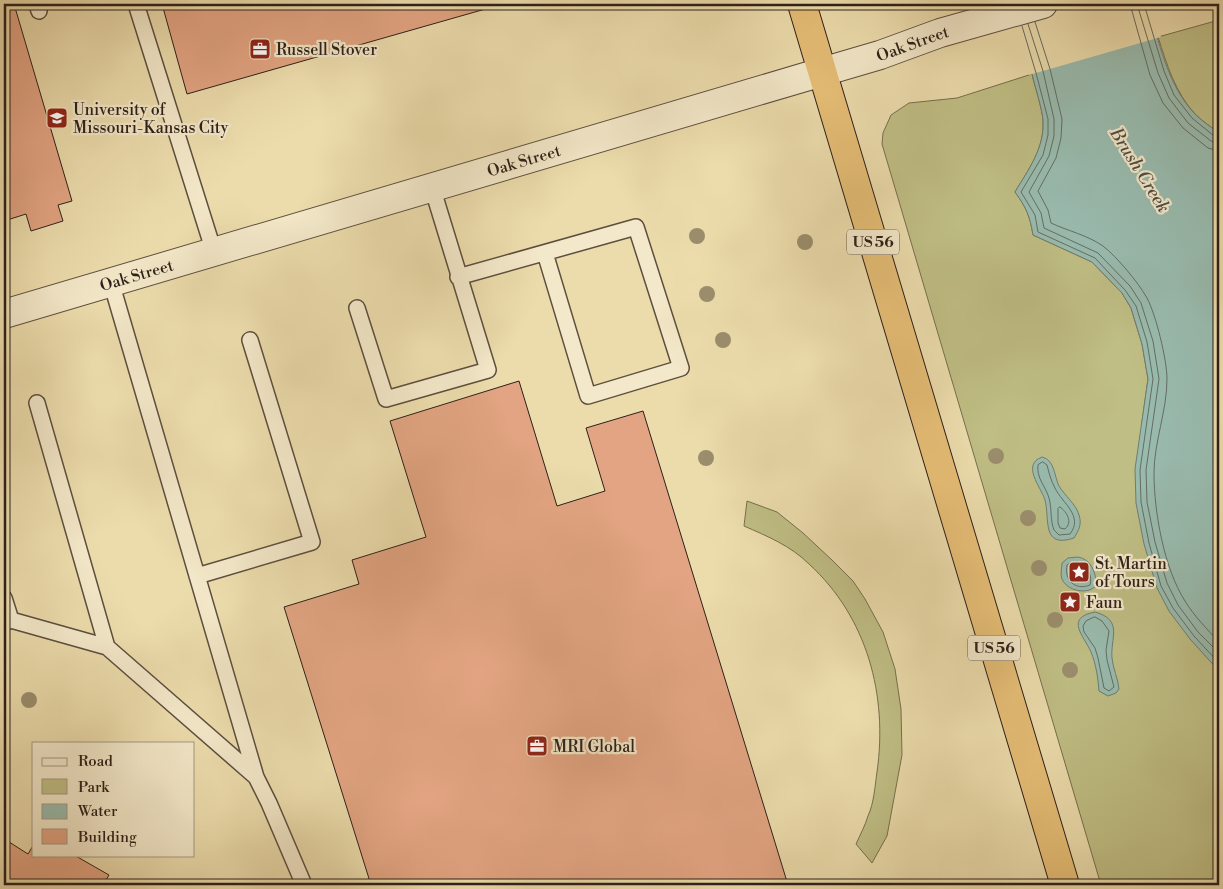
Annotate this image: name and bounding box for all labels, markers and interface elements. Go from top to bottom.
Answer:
street label: Oak Street [874,22,951,66]
office icon: Russell Stover [248,37,272,61]
place label: Russell Stover [276,40,377,60]
place label: University of Missouri-Kansas City [73,100,228,138]
school or university icon: University of Missouri-Kansas City [45,106,69,130]
water label: Brush Creek [1104,122,1175,217]
street label: Oak Street [485,141,564,182]
road number: US 56 [847,230,899,254]
street label: Oak Street [97,255,176,296]
place label: St. Martin of Tours [1095,554,1167,592]
place icon: St. Martin of Tours [1067,560,1091,584]
place icon: Faun [1058,590,1082,614]
place label: Faun [1086,593,1123,613]
road number: US 56 [968,636,1020,660]
office icon: MRI Global [525,734,549,758]
place label: MRI Global [553,737,635,757]
legend [32,742,195,856]
text: Road [78,752,113,771]
text: Park [78,778,110,797]
text: Water [77,802,118,821]
text: Building [77,828,137,847]

